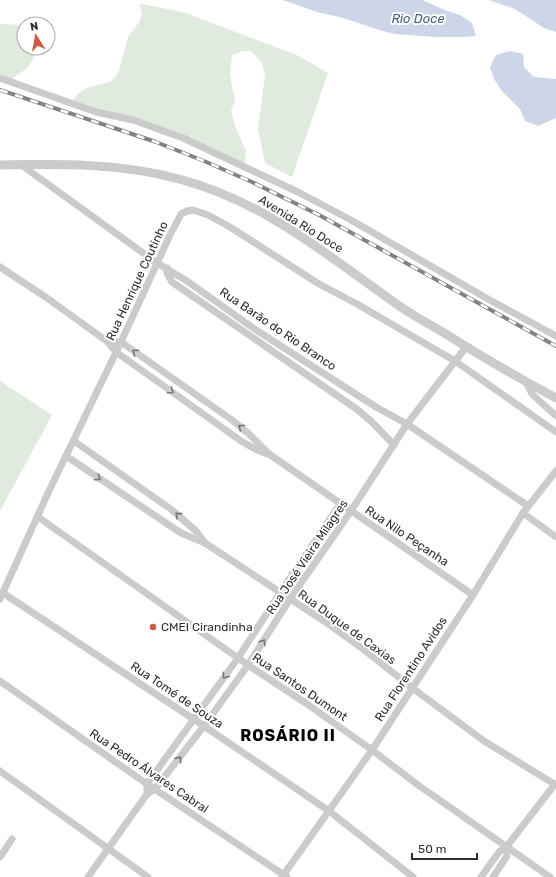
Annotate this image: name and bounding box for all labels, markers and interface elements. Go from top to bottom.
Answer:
water label: Rio Doce [391,11,445,26]
north arrow [16,16,56,56]
text: N [29,20,39,34]
street label: Avenida Rio Doce [256,192,346,256]
street label: Rua Henrique Coutinho [103,219,171,343]
street label: Rua Barão do Rio Branco [217,285,339,373]
one-way arrow [133,350,140,357]
one-way arrow [166,386,173,393]
one-way arrow [239,425,246,432]
one-way arrow [94,473,101,480]
street label: Rua José Vieira Milagres [263,497,351,617]
street label: Rua Nilo Peçanha [363,503,451,569]
one-way arrow [175,513,183,520]
street label: Rua Duque de Caxias [295,587,399,667]
street label: Rua Florentino Avidos [372,614,450,724]
place label: CMEI Cirandinha [161,620,253,634]
marker: CMEI Cirandinha [148,622,158,632]
one-way arrow [258,639,265,646]
street label: Rua Santos Dumont [250,650,350,724]
street label: Rua Tomé de Souza [128,659,226,731]
one-way arrow [222,672,230,679]
district label: ROSÁRIO II [240,725,336,745]
street label: Rua Pedro Álvares Cabral [87,726,211,816]
one-way arrow [174,756,181,763]
scale bar [412,835,477,861]
text: 50 m [418,842,446,856]

